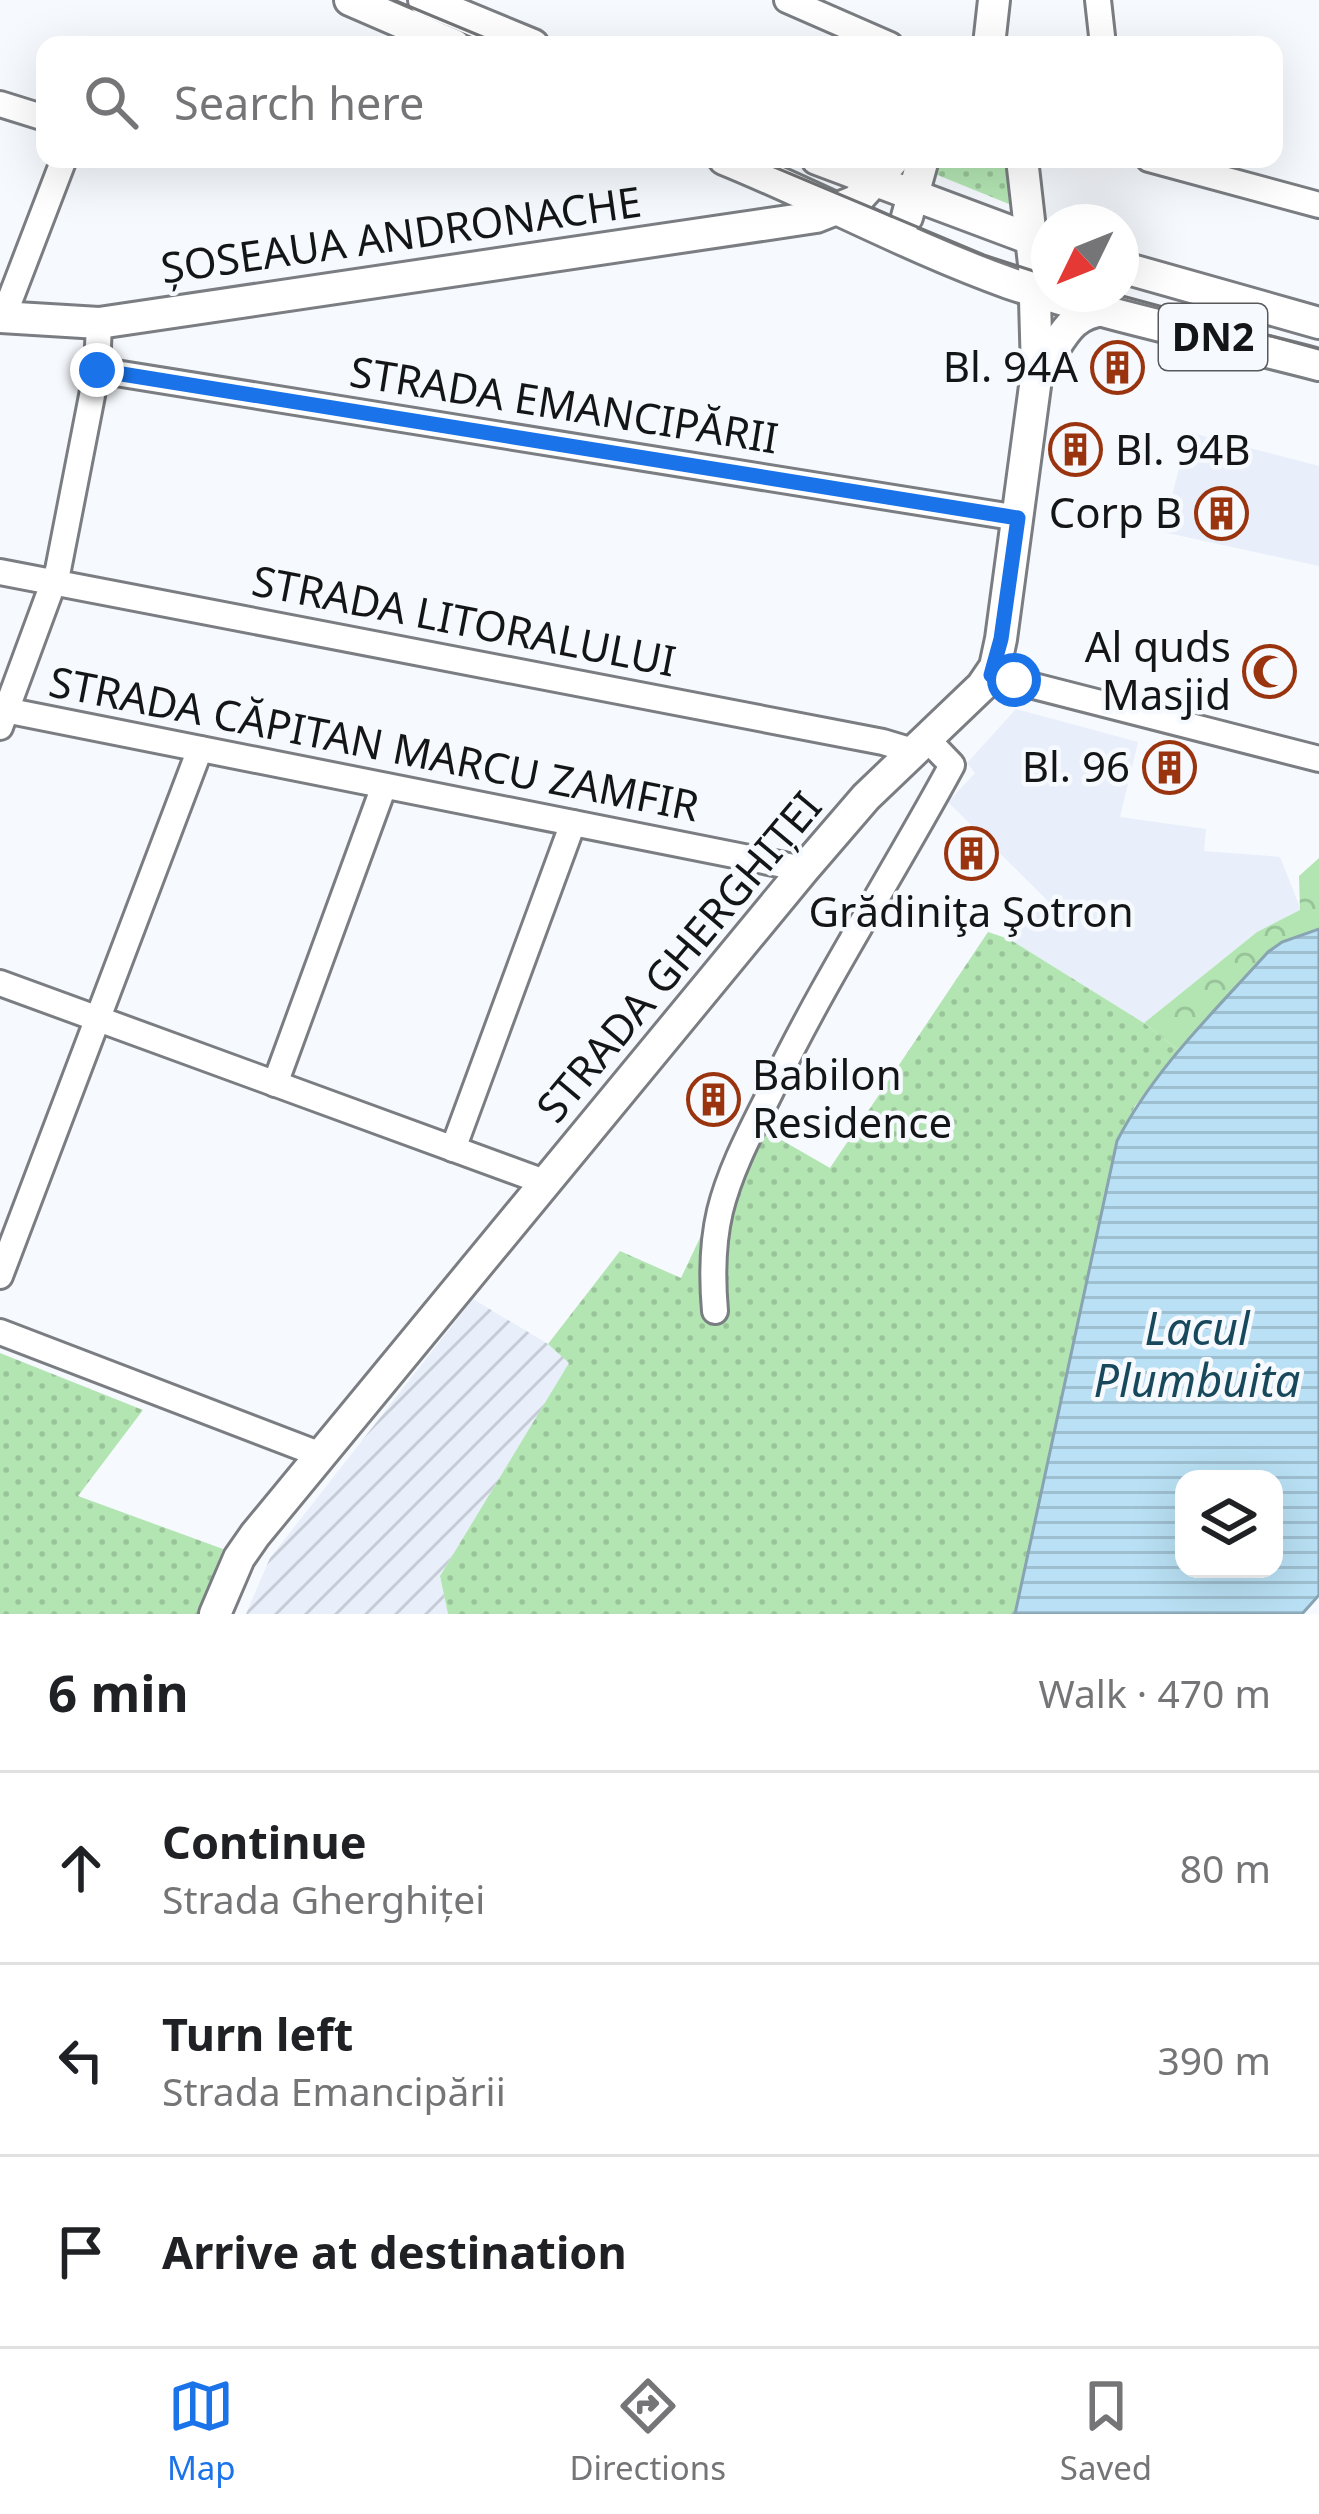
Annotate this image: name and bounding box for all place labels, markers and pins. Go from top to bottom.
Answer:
place label: Bl. 94A [943,337,1078,394]
building icon: Bl. 94A [1089,339,1145,395]
place label: Bl. 94B [1115,420,1251,477]
building icon: Bl. 94B [1048,422,1104,478]
place label: Corp B [1049,483,1182,540]
building icon: Corp B [1193,485,1249,541]
place label: Al quds Masjid [1085,617,1231,722]
mosque icon: Al quds Masjid [1242,643,1298,699]
place label: Bl. 96 [1022,737,1130,794]
building icon: Bl. 96 [1141,739,1197,795]
building icon: Grădiniţa Şotron [943,825,999,881]
place label: Grădiniţa Şotron [808,882,1134,939]
place label: Babilon Residence [752,1045,952,1150]
building icon: Babilon Residence [685,1071,741,1127]

